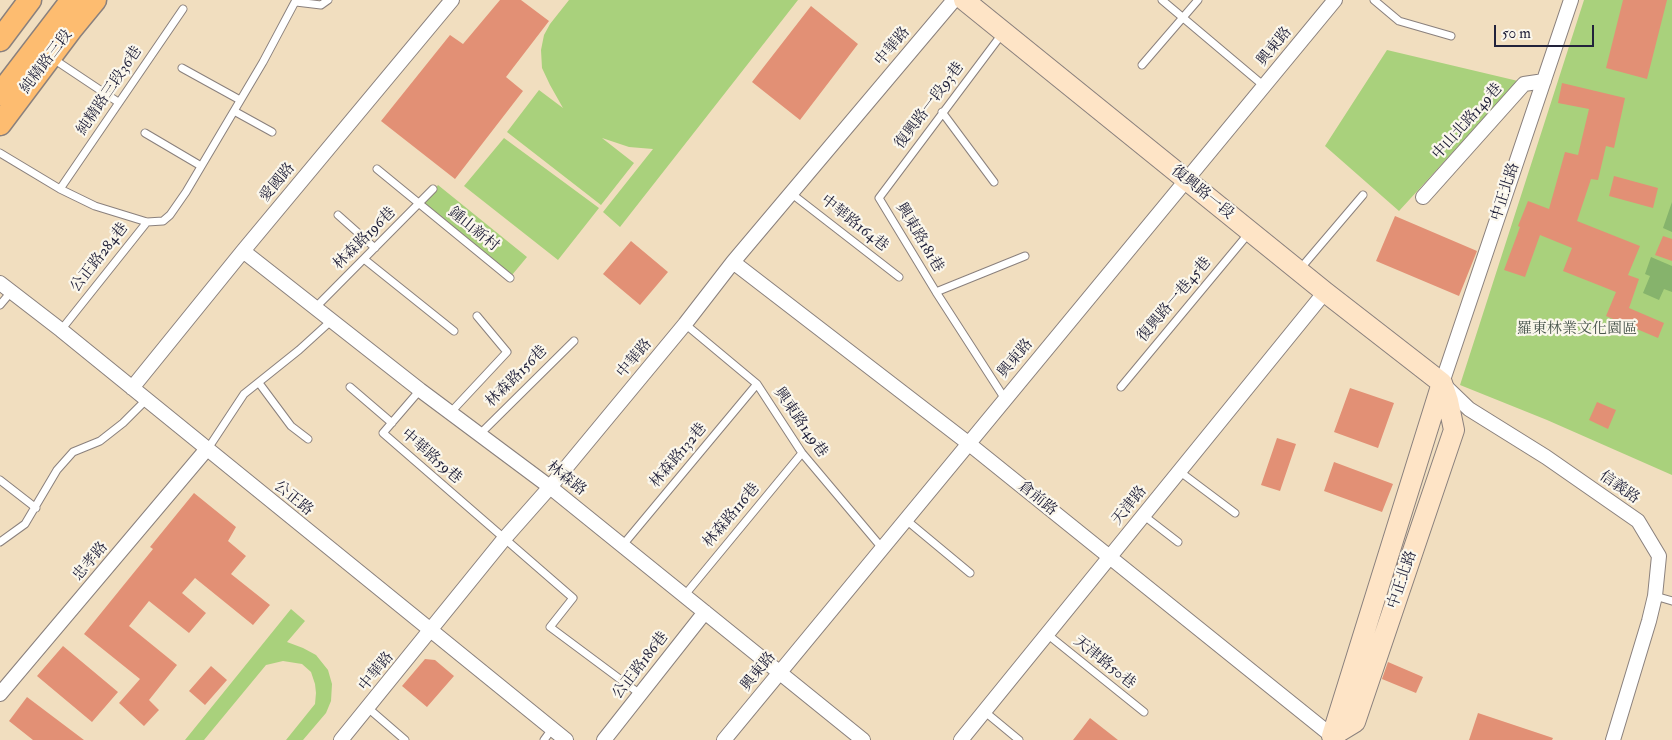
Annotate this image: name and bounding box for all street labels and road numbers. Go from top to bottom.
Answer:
street label: 中華路 [872,24,914,70]
street label: 興東路 [1254,24,1296,70]
street label: 純精路三段 [17,27,77,97]
street label: 純精路三段36巷 [74,43,146,139]
street label: 復興路一段93巷 [892,59,968,153]
street label: 中山北路149巷 [1429,80,1507,164]
street label: 愛國路 [257,160,299,206]
street label: 中正北路 [1488,161,1524,223]
street label: 復興路一段 [1167,162,1237,224]
street label: 中華路164巷 [817,192,891,256]
street label: 興東路181巷 [891,200,947,276]
street label: 林森路196巷 [330,204,400,274]
street label: 鍾山新村 [444,204,502,256]
street label: 公正路284巷 [67,220,133,296]
street label: 復興路一巷45巷 [1134,254,1216,346]
street label: 中華路 [614,336,656,382]
street label: 興東路 [995,336,1037,382]
street label: 林森路156巷 [483,343,551,411]
street label: 興東路149巷 [769,385,831,461]
street label: 林森路132巷 [647,420,711,492]
street label: 中華路59巷 [397,426,465,488]
street label: 林森路 [543,458,589,500]
street label: 信義路 [1595,468,1643,508]
street label: 公正路 [270,478,316,520]
street label: 倉前路 [1014,478,1060,520]
street label: 林森路116巷 [700,480,764,552]
street label: 天津路 [1109,483,1151,529]
street label: 忠孝路 [70,539,112,585]
street label: 中正北路 [1385,549,1421,611]
street label: 公正路186巷 [609,629,673,703]
street label: 天津路50巷 [1070,633,1138,693]
street label: 中華路 [356,649,398,695]
street label: 興東路 [738,649,780,695]

